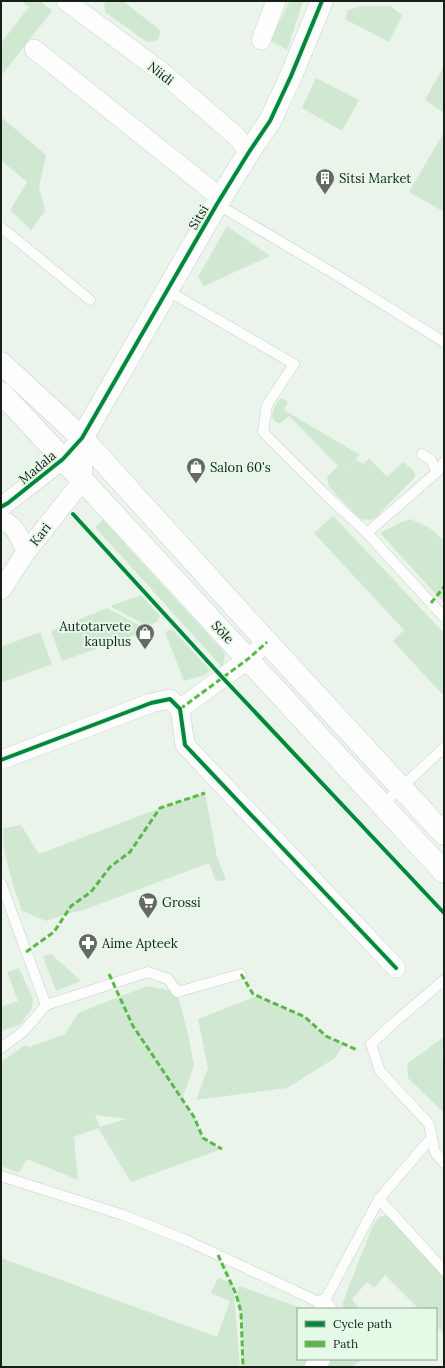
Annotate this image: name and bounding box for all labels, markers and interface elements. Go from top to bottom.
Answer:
street label: Niidi [144,58,177,89]
building icon: Sitsi Market [314,167,336,195]
place label: Sitsi Market [339,170,411,187]
street label: Sitsi [185,202,212,233]
street label: Madala [15,447,60,488]
shop icon: Salon 60's [185,456,207,484]
place label: Salon 60's [210,459,271,476]
street label: Kari [26,519,55,549]
street label: Sõle [208,617,238,647]
place label: Autotarvete kauplus [58,618,131,650]
shop icon: Autotarvete kauplus [134,622,156,650]
supermarket icon: Grossi [137,891,159,919]
place label: Grossi [162,894,201,911]
pharmacy icon: Aime Apteek [77,932,99,960]
place label: Aime Apteek [101,935,178,952]
legend [297,1308,437,1360]
text: Cycle path [333,1316,392,1331]
text: Path [333,1336,358,1351]

